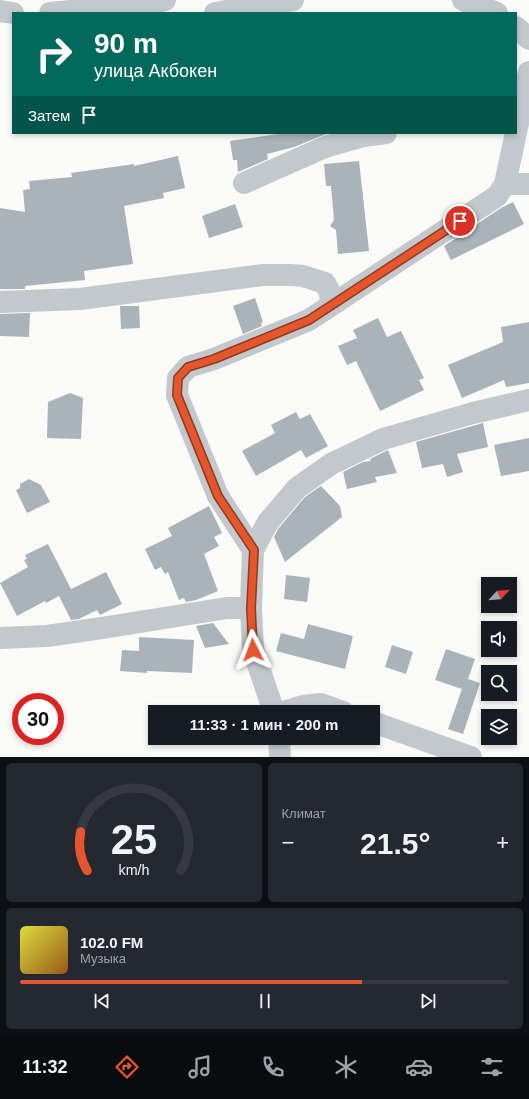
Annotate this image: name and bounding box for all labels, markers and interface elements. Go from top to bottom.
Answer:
icon: right [28,28,80,80]
text: 90 m [94,28,158,59]
text: улица Акбокен [94,61,217,81]
icon: arrive [78,104,100,126]
text: Затем [28,107,70,124]
pin [443,204,477,238]
icon: arrive [449,210,471,232]
north arrow [481,577,517,613]
map controls [481,577,517,745]
button: sound [481,621,517,657]
position arrow [232,629,274,671]
button: search [481,665,517,701]
speed limit sign: 30 [12,693,64,745]
button: layers [481,709,517,745]
text: 11:33 · 1 мин · 200 m [190,716,338,733]
text: Климат [282,806,326,821]
text: 25 [111,815,157,862]
text: 21.5° [360,827,430,860]
text: − [282,830,294,855]
text: + [496,830,509,855]
text: km/h [118,861,149,877]
text: 102.0 FM [80,934,143,951]
text: Музыка [80,951,126,966]
icon: previous [91,990,113,1012]
icon: pause [254,990,276,1012]
icon: next [417,990,439,1012]
icon: directions [113,1053,141,1081]
icon: music [186,1053,214,1081]
icon: phone [259,1053,287,1081]
icon: climate [332,1053,360,1081]
icon: car [405,1053,433,1081]
icon: filters [478,1053,506,1081]
text: 11:32 [23,1057,68,1077]

